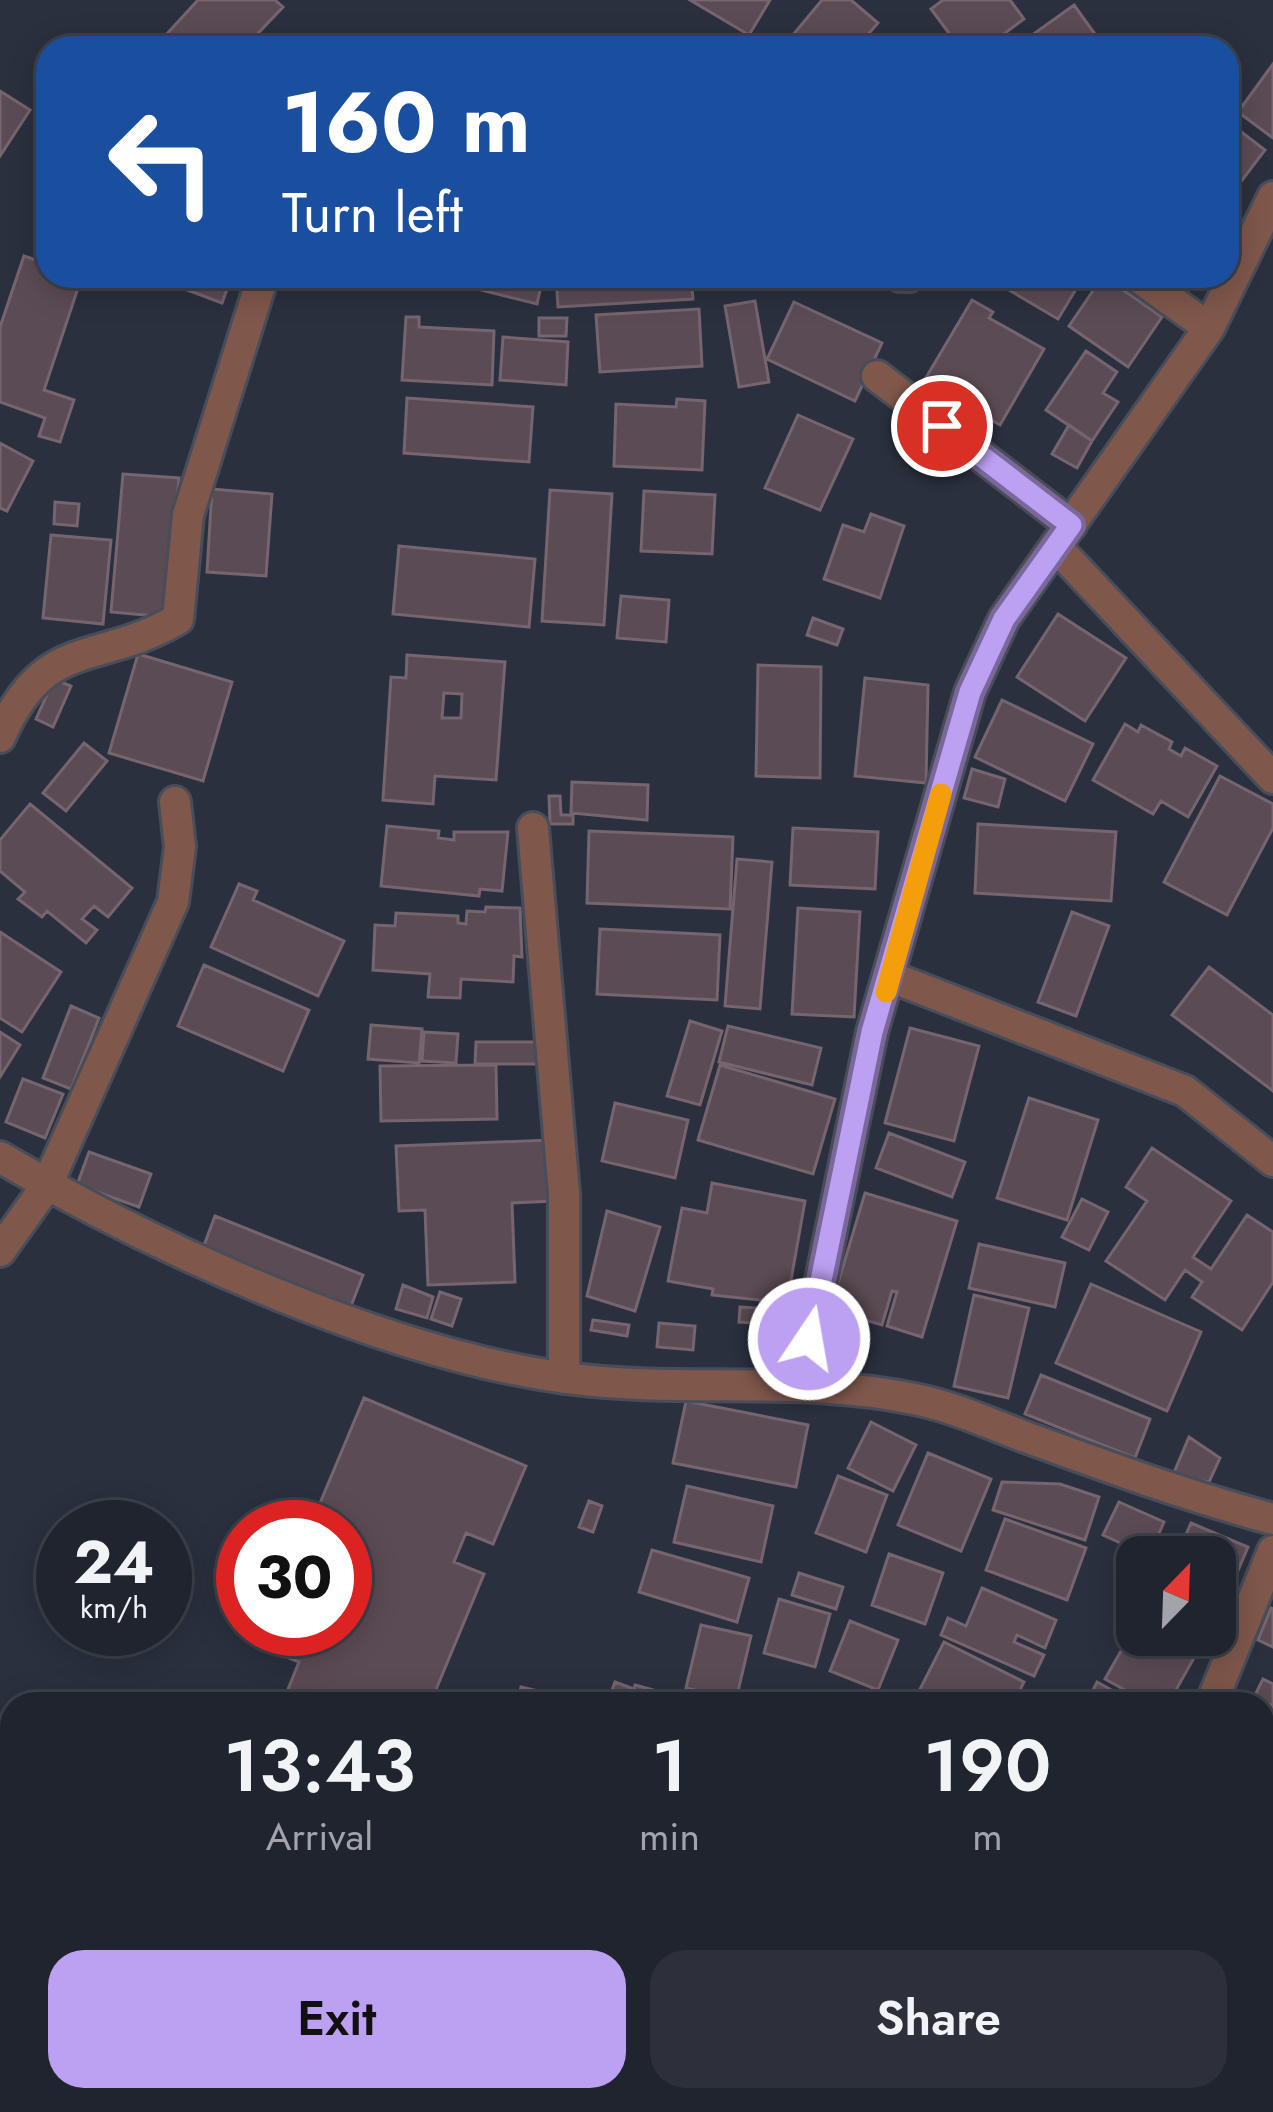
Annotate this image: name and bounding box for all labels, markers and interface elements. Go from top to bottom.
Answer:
text: 160 m [282,62,531,184]
icon: left [84,84,240,240]
text: Turn left [282,174,463,252]
pin [891,375,993,477]
icon: arrive [909,393,975,459]
position arrow [746,1276,872,1402]
speed limit sign: 30 [216,1500,372,1656]
text: 24 [73,1519,155,1606]
north arrow [1116,1536,1236,1656]
map controls [1116,1536,1236,1656]
text: km/h [80,1586,148,1629]
text: 13:43 [224,1714,415,1818]
text: 1 [652,1714,687,1818]
text: 190 [924,1714,1051,1818]
text: Arrival [266,1808,373,1865]
text: min [639,1808,700,1865]
text: m [972,1808,1003,1865]
button: Exit [48,1950,626,2088]
button: Share [650,1950,1227,2088]

